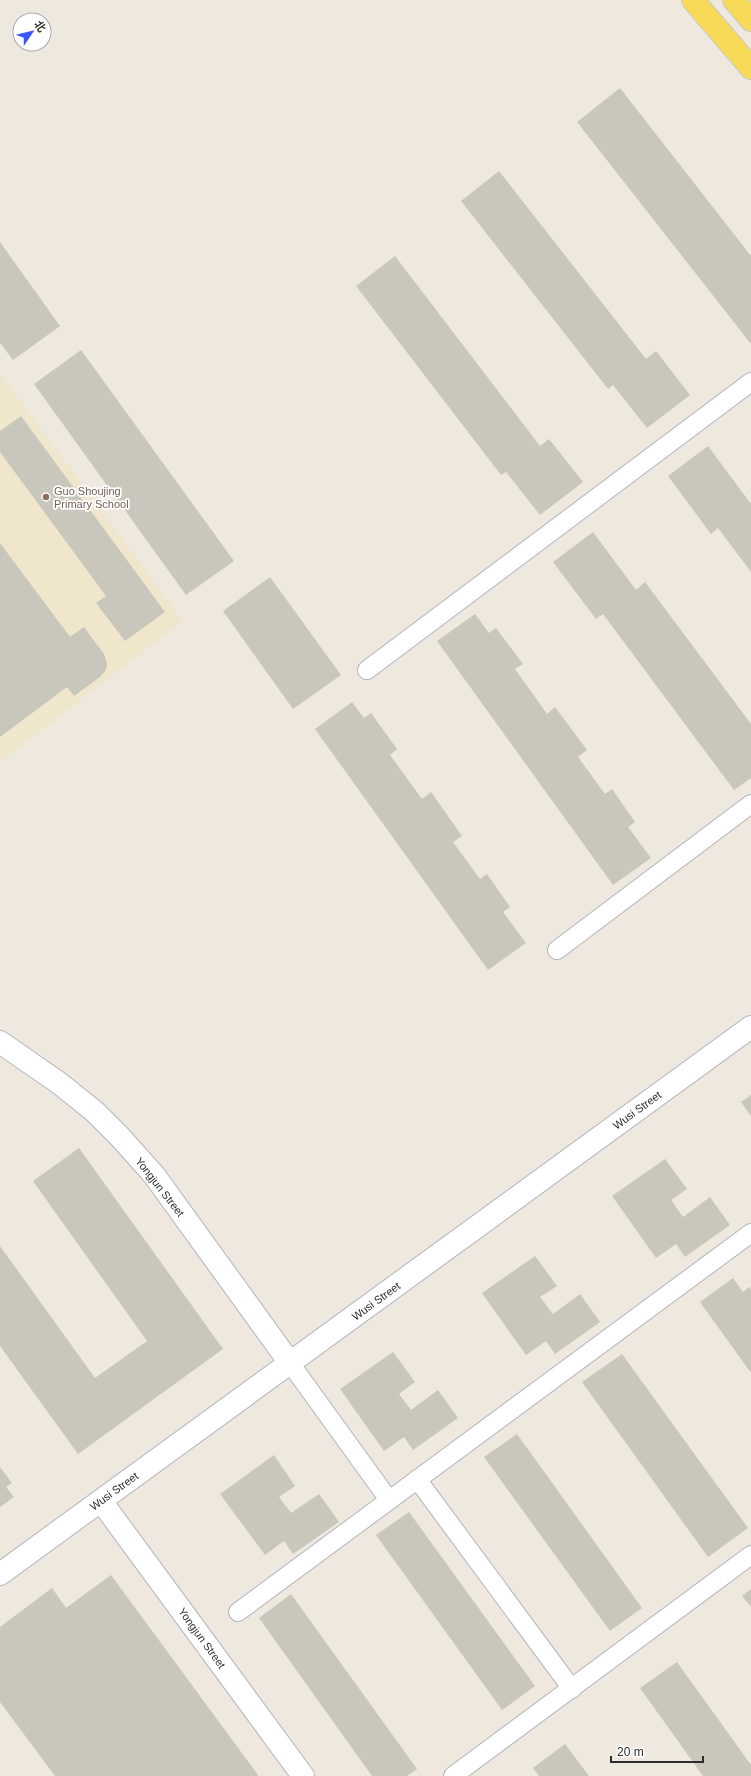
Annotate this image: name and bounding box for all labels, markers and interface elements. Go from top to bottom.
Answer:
north arrow [12,12,52,52]
text: 北 [32,18,48,34]
place label: Guo Shoujing Primary School [54,485,129,510]
marker: Guo Shoujing Primary School [41,492,51,502]
street label: Wusi Street [611,1088,663,1132]
street label: Yongjun Street [133,1155,187,1219]
street label: Wusi Street [350,1279,402,1323]
street label: Wusi Street [88,1469,140,1513]
street label: Yongjun Street [176,1605,228,1671]
scale bar [611,1738,703,1764]
text: 20 m [617,1745,644,1759]

